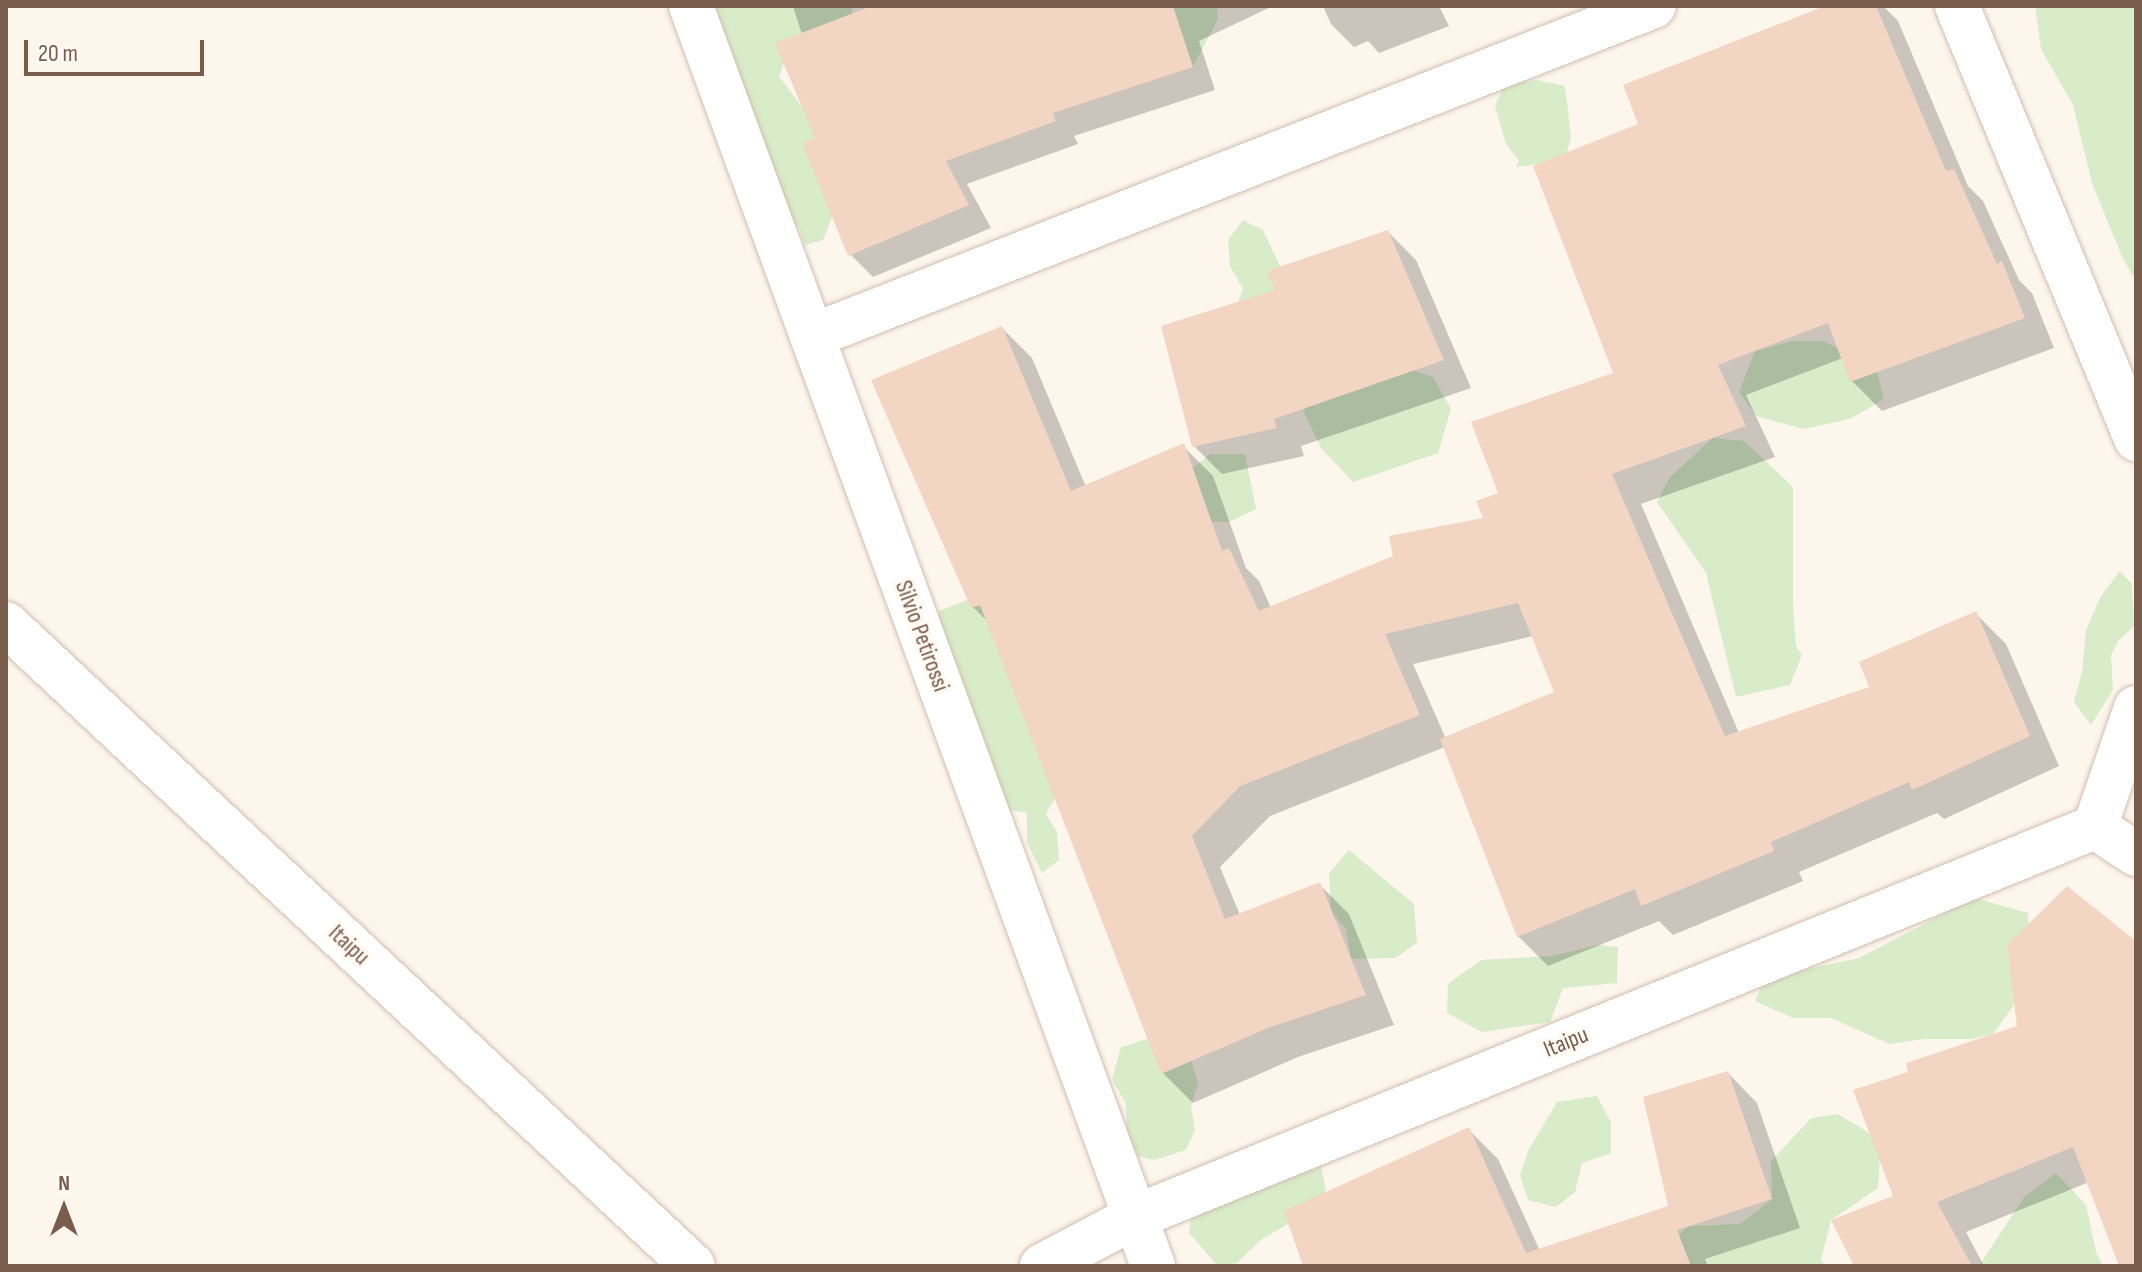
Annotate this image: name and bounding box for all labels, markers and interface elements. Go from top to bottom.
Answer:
scale bar [28,24,208,74]
text: 20 m [38,39,78,68]
street label: Silvio Petirossi [889,577,955,695]
street label: Itaipu [322,919,376,971]
street label: Itaipu [1539,1020,1593,1064]
north arrow [24,1168,104,1248]
text: N [58,1170,70,1197]

